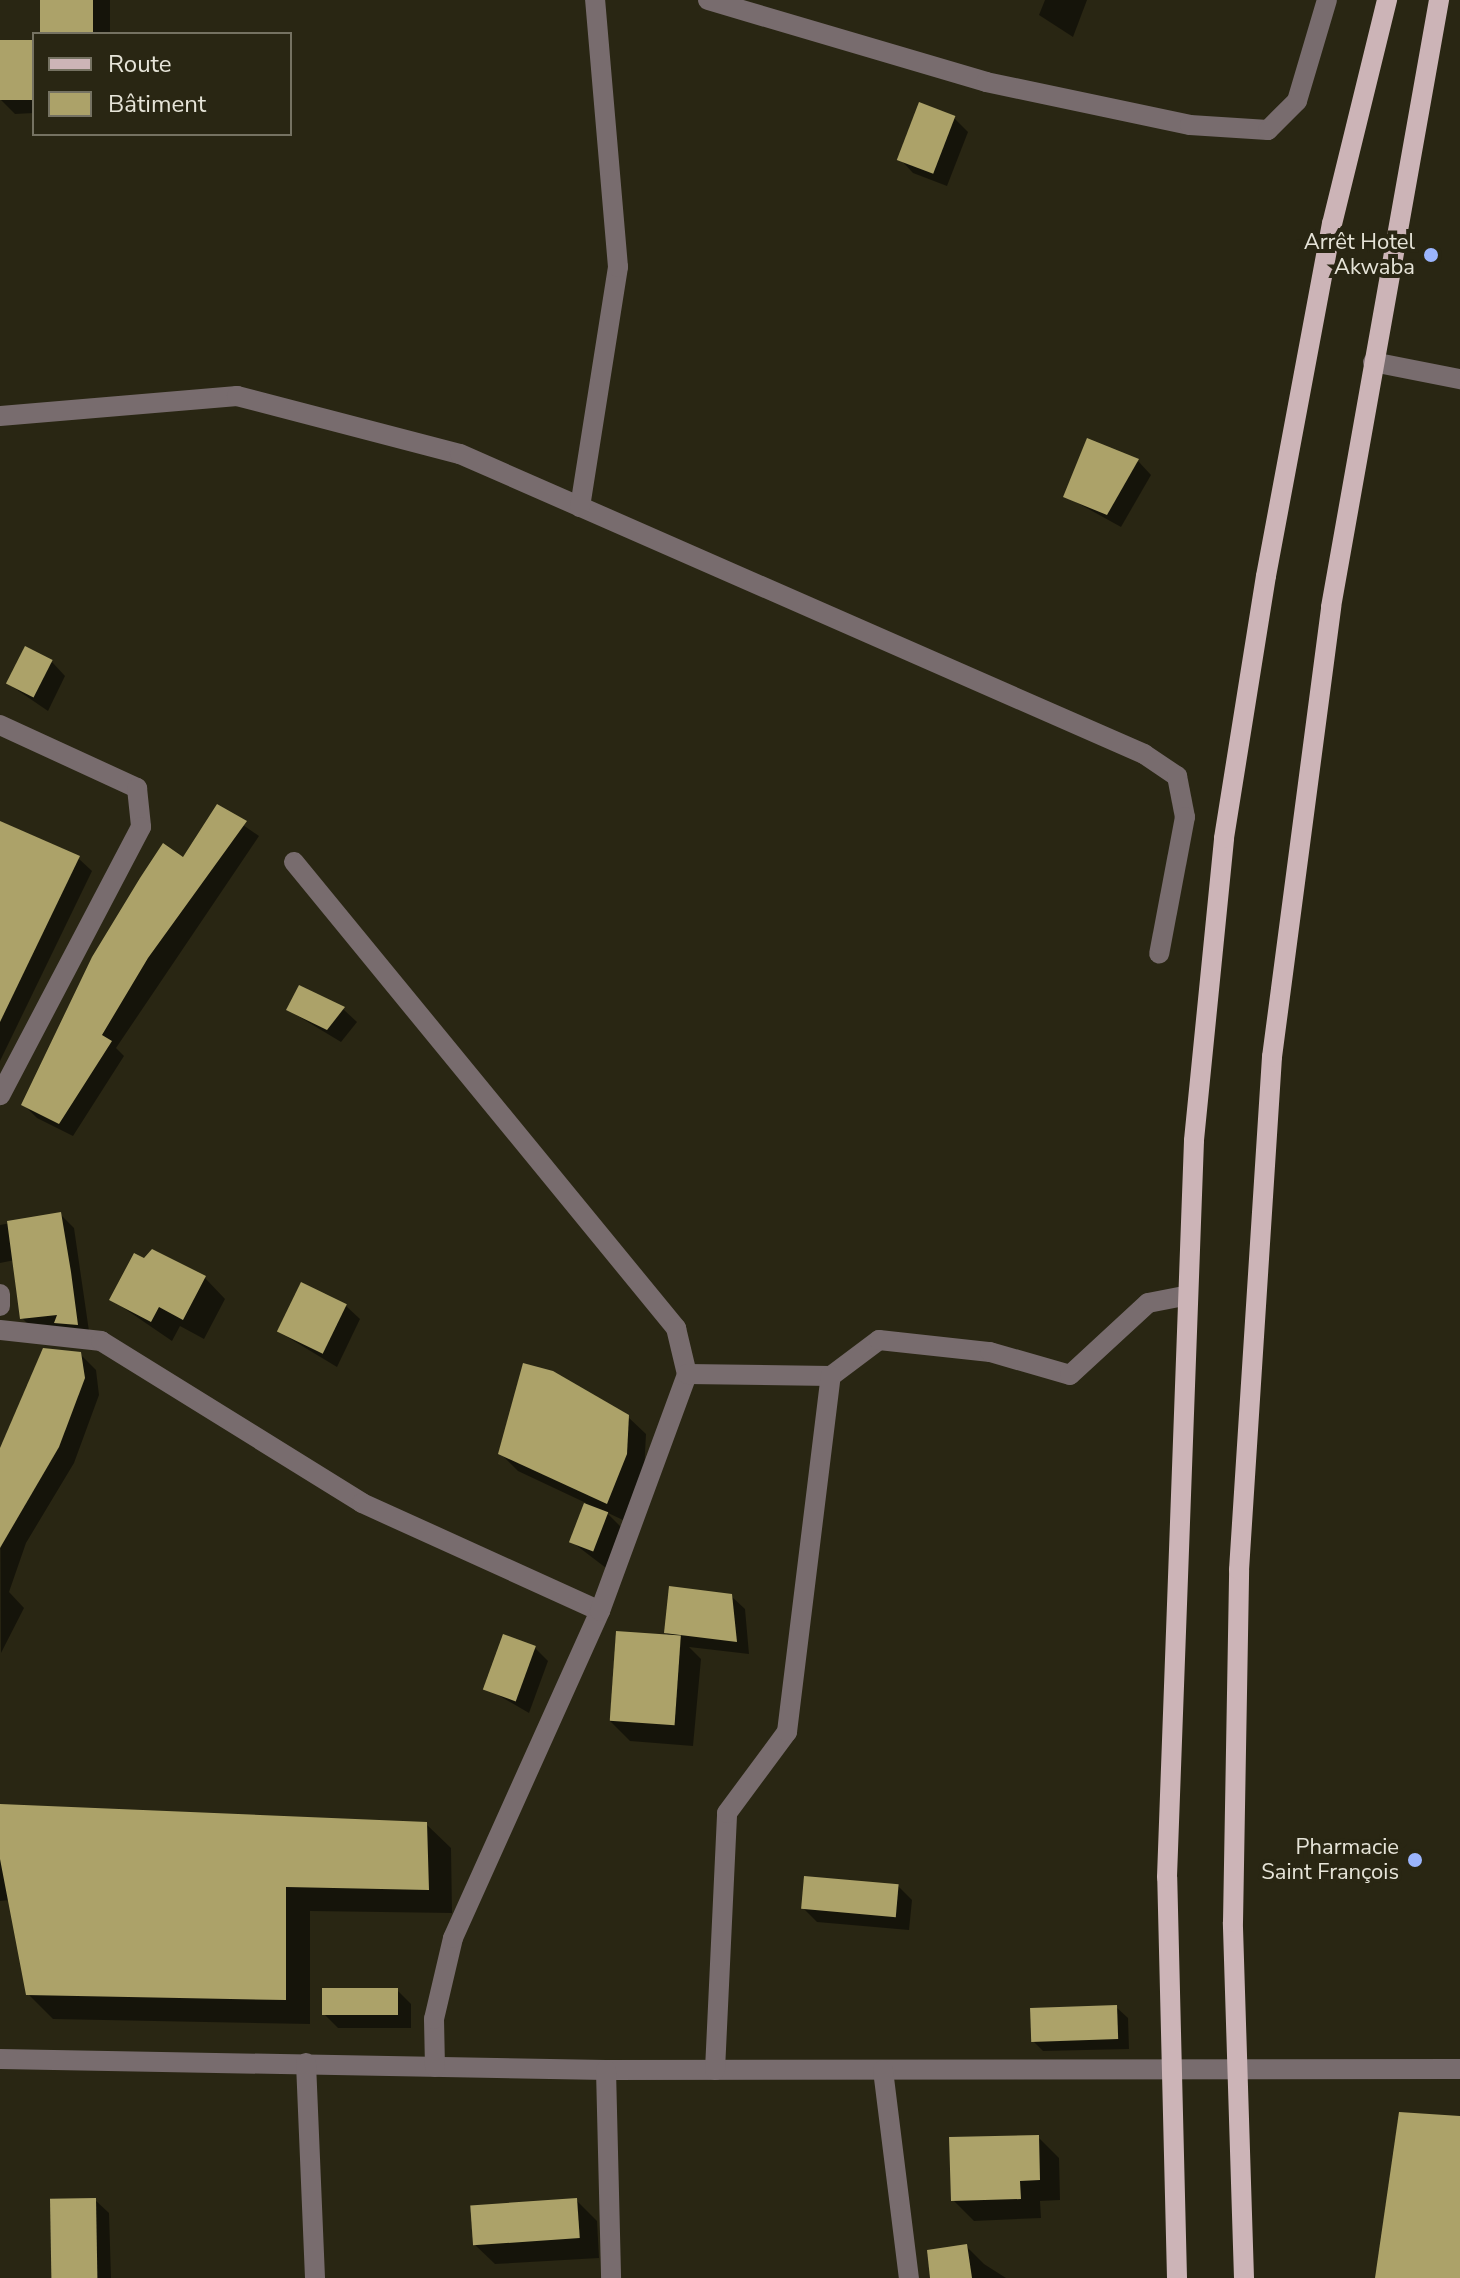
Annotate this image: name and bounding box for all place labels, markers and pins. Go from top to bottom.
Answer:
place label: Arrêt Hotel Akwaba [1304,229,1415,280]
marker: Arrêt Hotel Akwaba [1422,246,1440,264]
place label: Pharmacie Saint François [1261,1834,1399,1886]
marker: Pharmacie Saint François [1406,1851,1424,1869]

